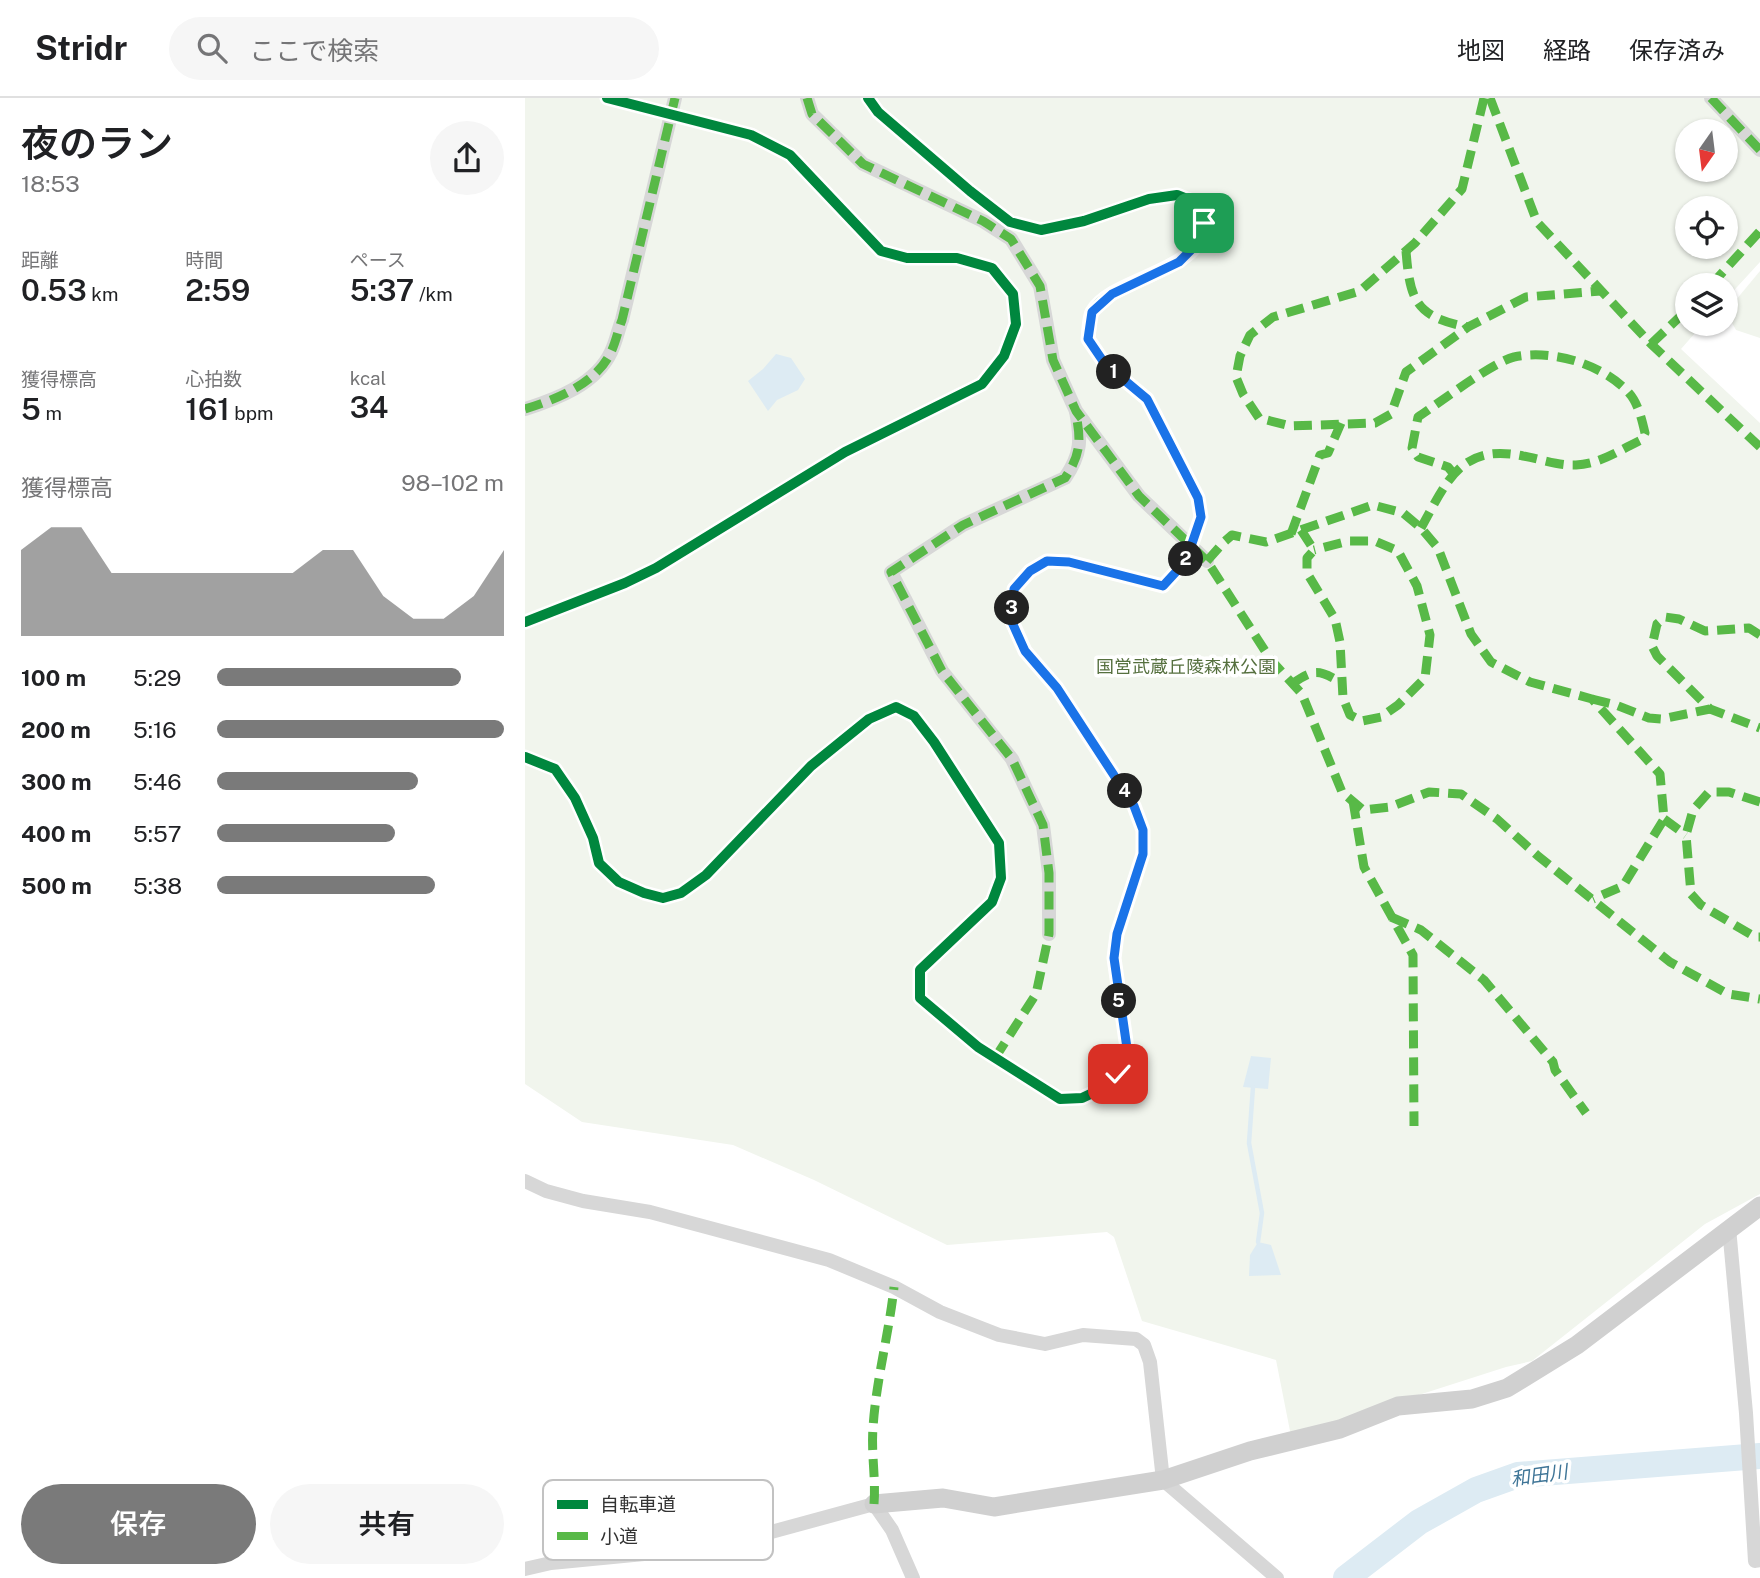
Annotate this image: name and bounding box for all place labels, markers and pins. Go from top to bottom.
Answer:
pin [1174,193,1234,253]
pin: 1 [1097,354,1131,390]
pin: 2 [1169,542,1203,576]
pin: 3 [995,590,1029,626]
pin: 4 [1107,774,1143,808]
pin: 5 [1101,984,1137,1018]
pin [1088,1044,1148,1104]

